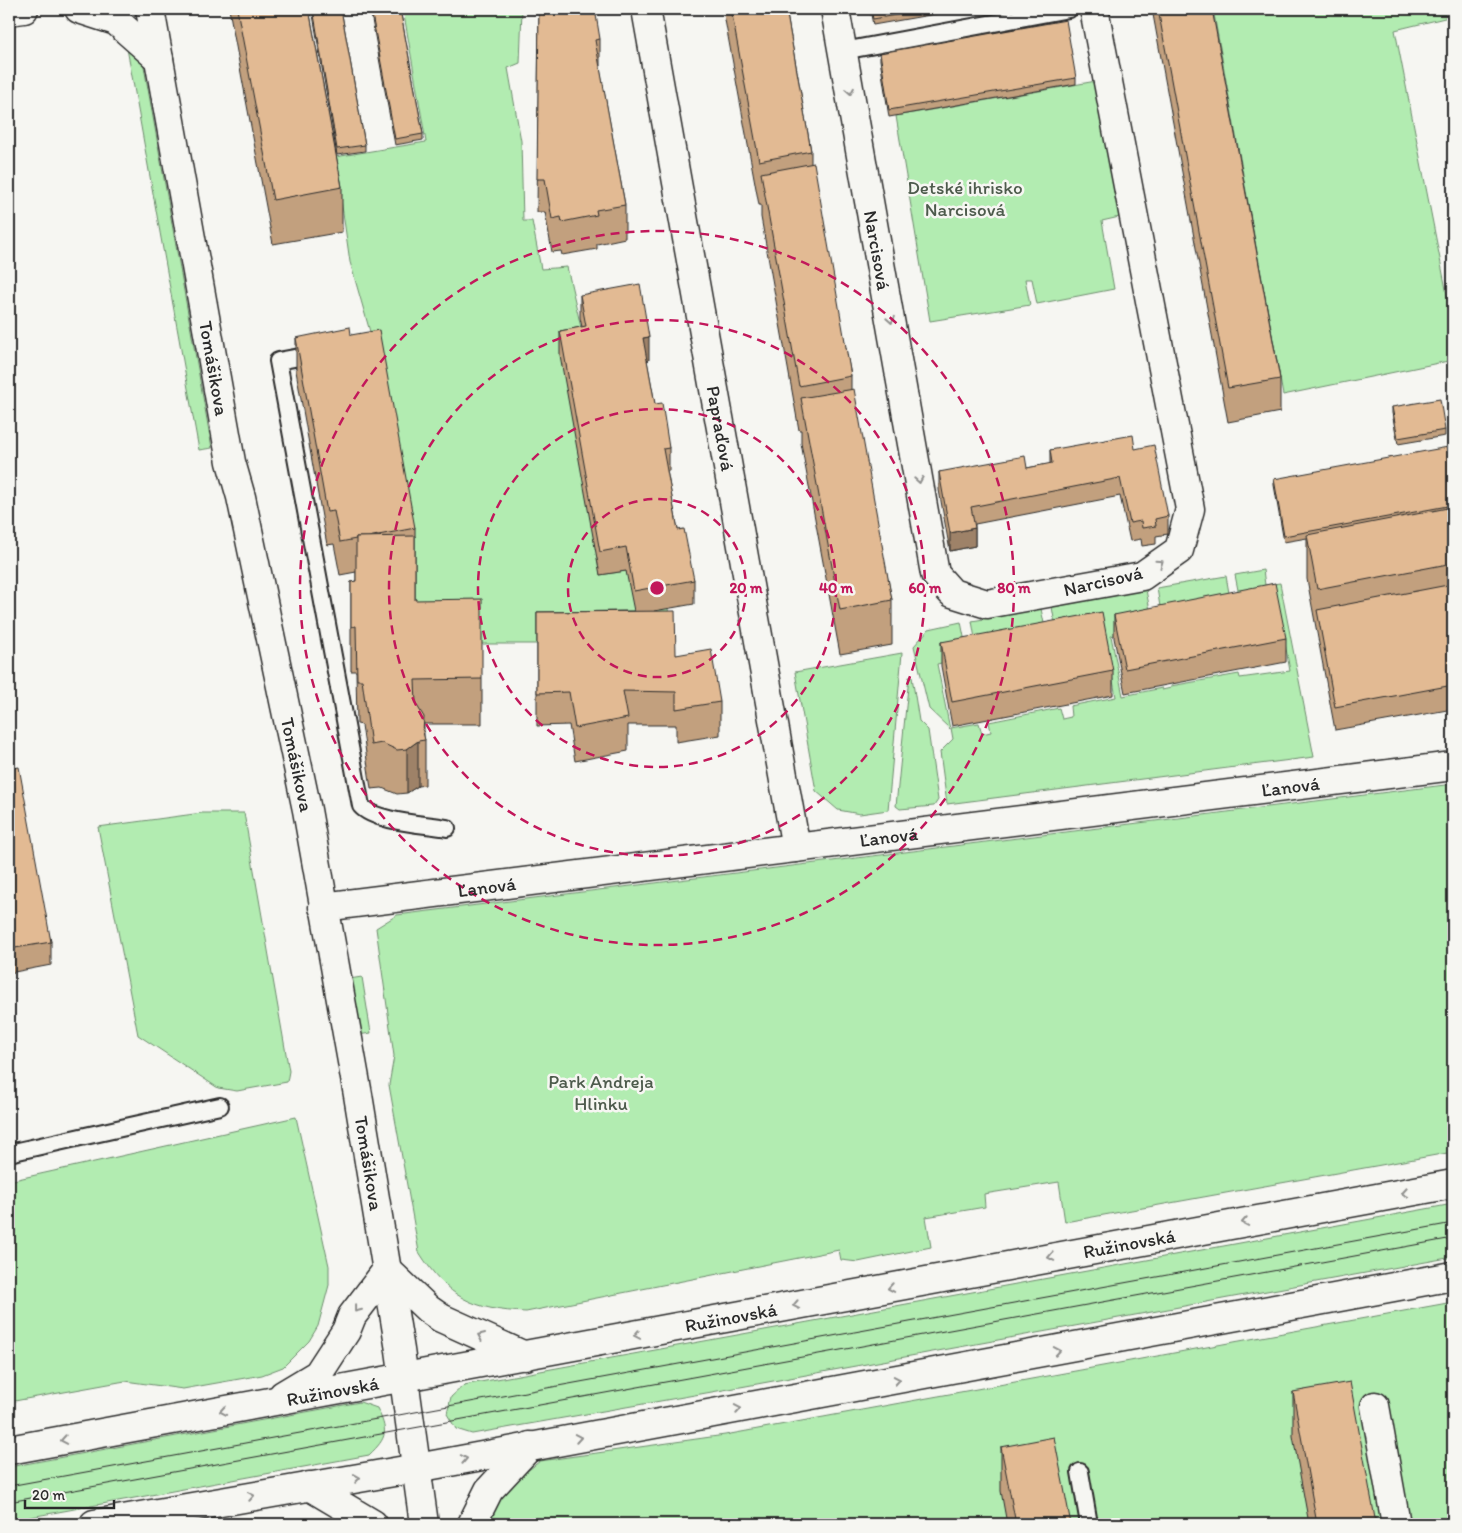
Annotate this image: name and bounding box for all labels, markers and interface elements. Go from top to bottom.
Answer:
one-way arrow [845,87,855,96]
park label: Detské ihrisko Narcisová [907,176,1023,221]
street label: Narcisová [859,209,896,292]
one-way arrow [886,316,896,324]
street label: Tomášikova [194,319,234,418]
street label: Papraďová [702,384,740,473]
one-way arrow [914,476,924,484]
one-way arrow [1155,560,1164,569]
street label: Narcisová [1061,561,1145,601]
centre of rings [648,579,666,597]
text: 20 m [729,579,763,597]
text: 40 m [819,579,854,597]
text: 60 m [908,579,942,597]
text: 80 m [997,579,1031,597]
street label: Tomášikova [276,715,319,814]
street label: Ľanová [1260,771,1321,801]
street label: Ľanová [858,821,919,851]
street label: Ľanová [456,872,517,902]
park label: Park Andreja Hlinku [548,1070,654,1115]
street label: Tomášikova [350,1114,388,1212]
one-way arrow [1401,1187,1410,1198]
one-way arrow [1241,1216,1250,1226]
street label: Ružinovská [1081,1223,1177,1263]
one-way arrow [1047,1252,1055,1262]
one-way arrow [887,1282,896,1292]
street label: Ružinovská [683,1297,779,1337]
one-way arrow [792,1300,801,1310]
one-way arrow [354,1303,363,1313]
one-way arrow [632,1329,641,1340]
one-way arrow [477,1332,486,1343]
one-way arrow [1053,1346,1062,1356]
street label: Ružinovská [285,1371,381,1411]
one-way arrow [893,1375,902,1385]
one-way arrow [733,1404,742,1414]
one-way arrow [219,1406,228,1416]
one-way arrow [573,1433,582,1443]
one-way arrow [59,1434,68,1445]
one-way arrow [460,1454,469,1464]
one-way arrow [353,1473,361,1483]
scale bar [25,1478,114,1510]
text: 20 m [32,1486,66,1504]
one-way arrow [246,1492,255,1502]

